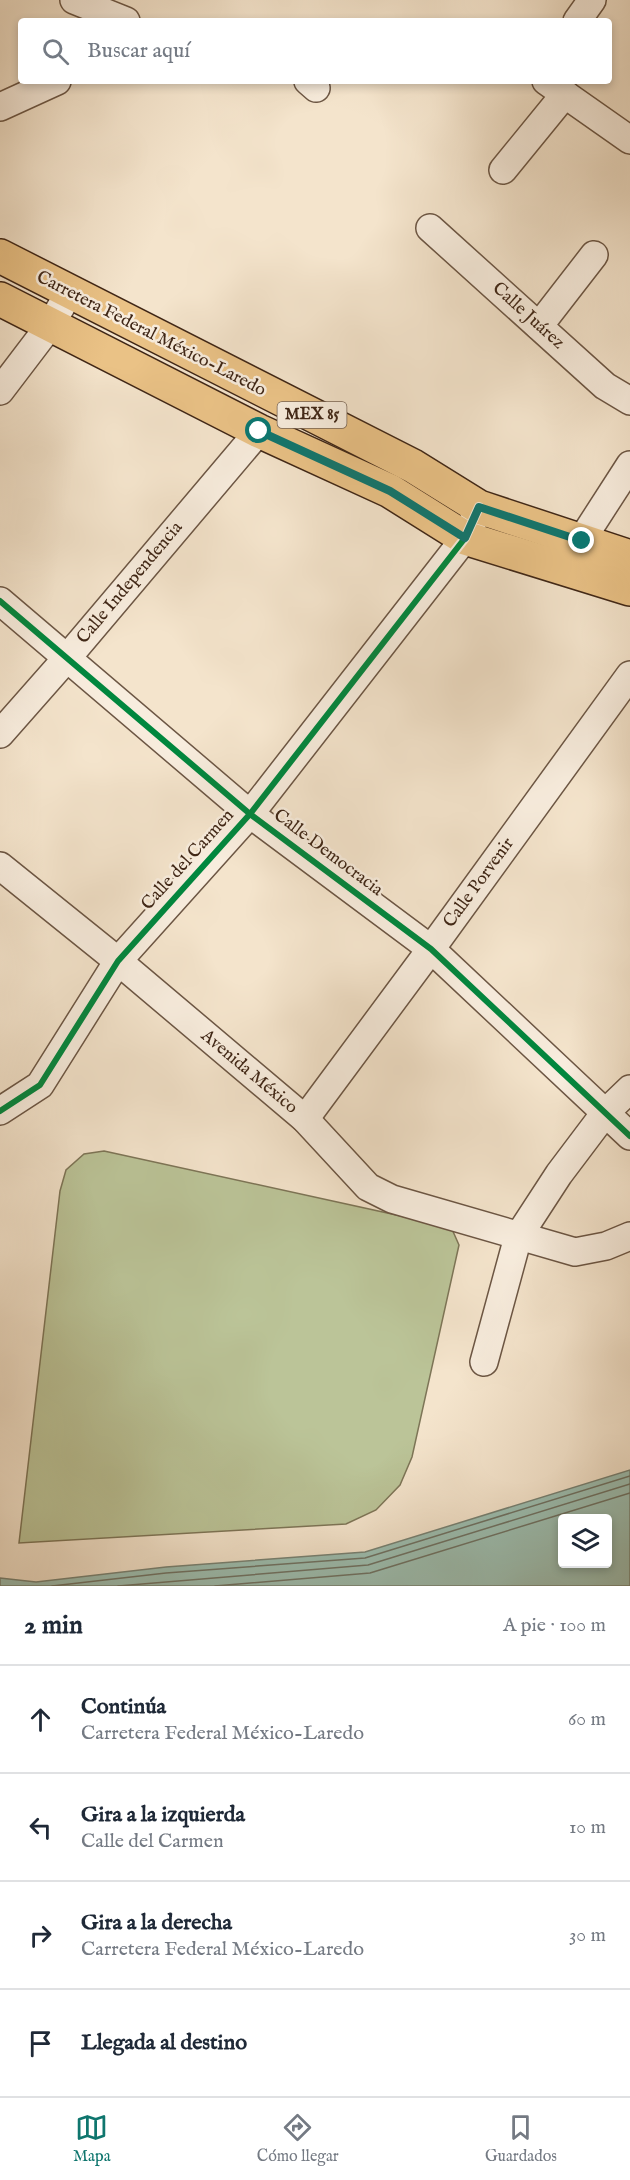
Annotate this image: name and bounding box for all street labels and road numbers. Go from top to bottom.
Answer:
street label: Carretera Federal México-Laredo [32,266,270,402]
street label: Calle Juárez [487,277,569,355]
road number: MEX 85 [278,402,346,428]
street label: Calle Independencia [72,517,188,649]
street label: Calle del Carmen [137,804,240,915]
street label: Calle Democracia [269,804,388,902]
street label: Calle Porvenir [439,833,520,933]
street label: Avenida México [195,1024,302,1119]

